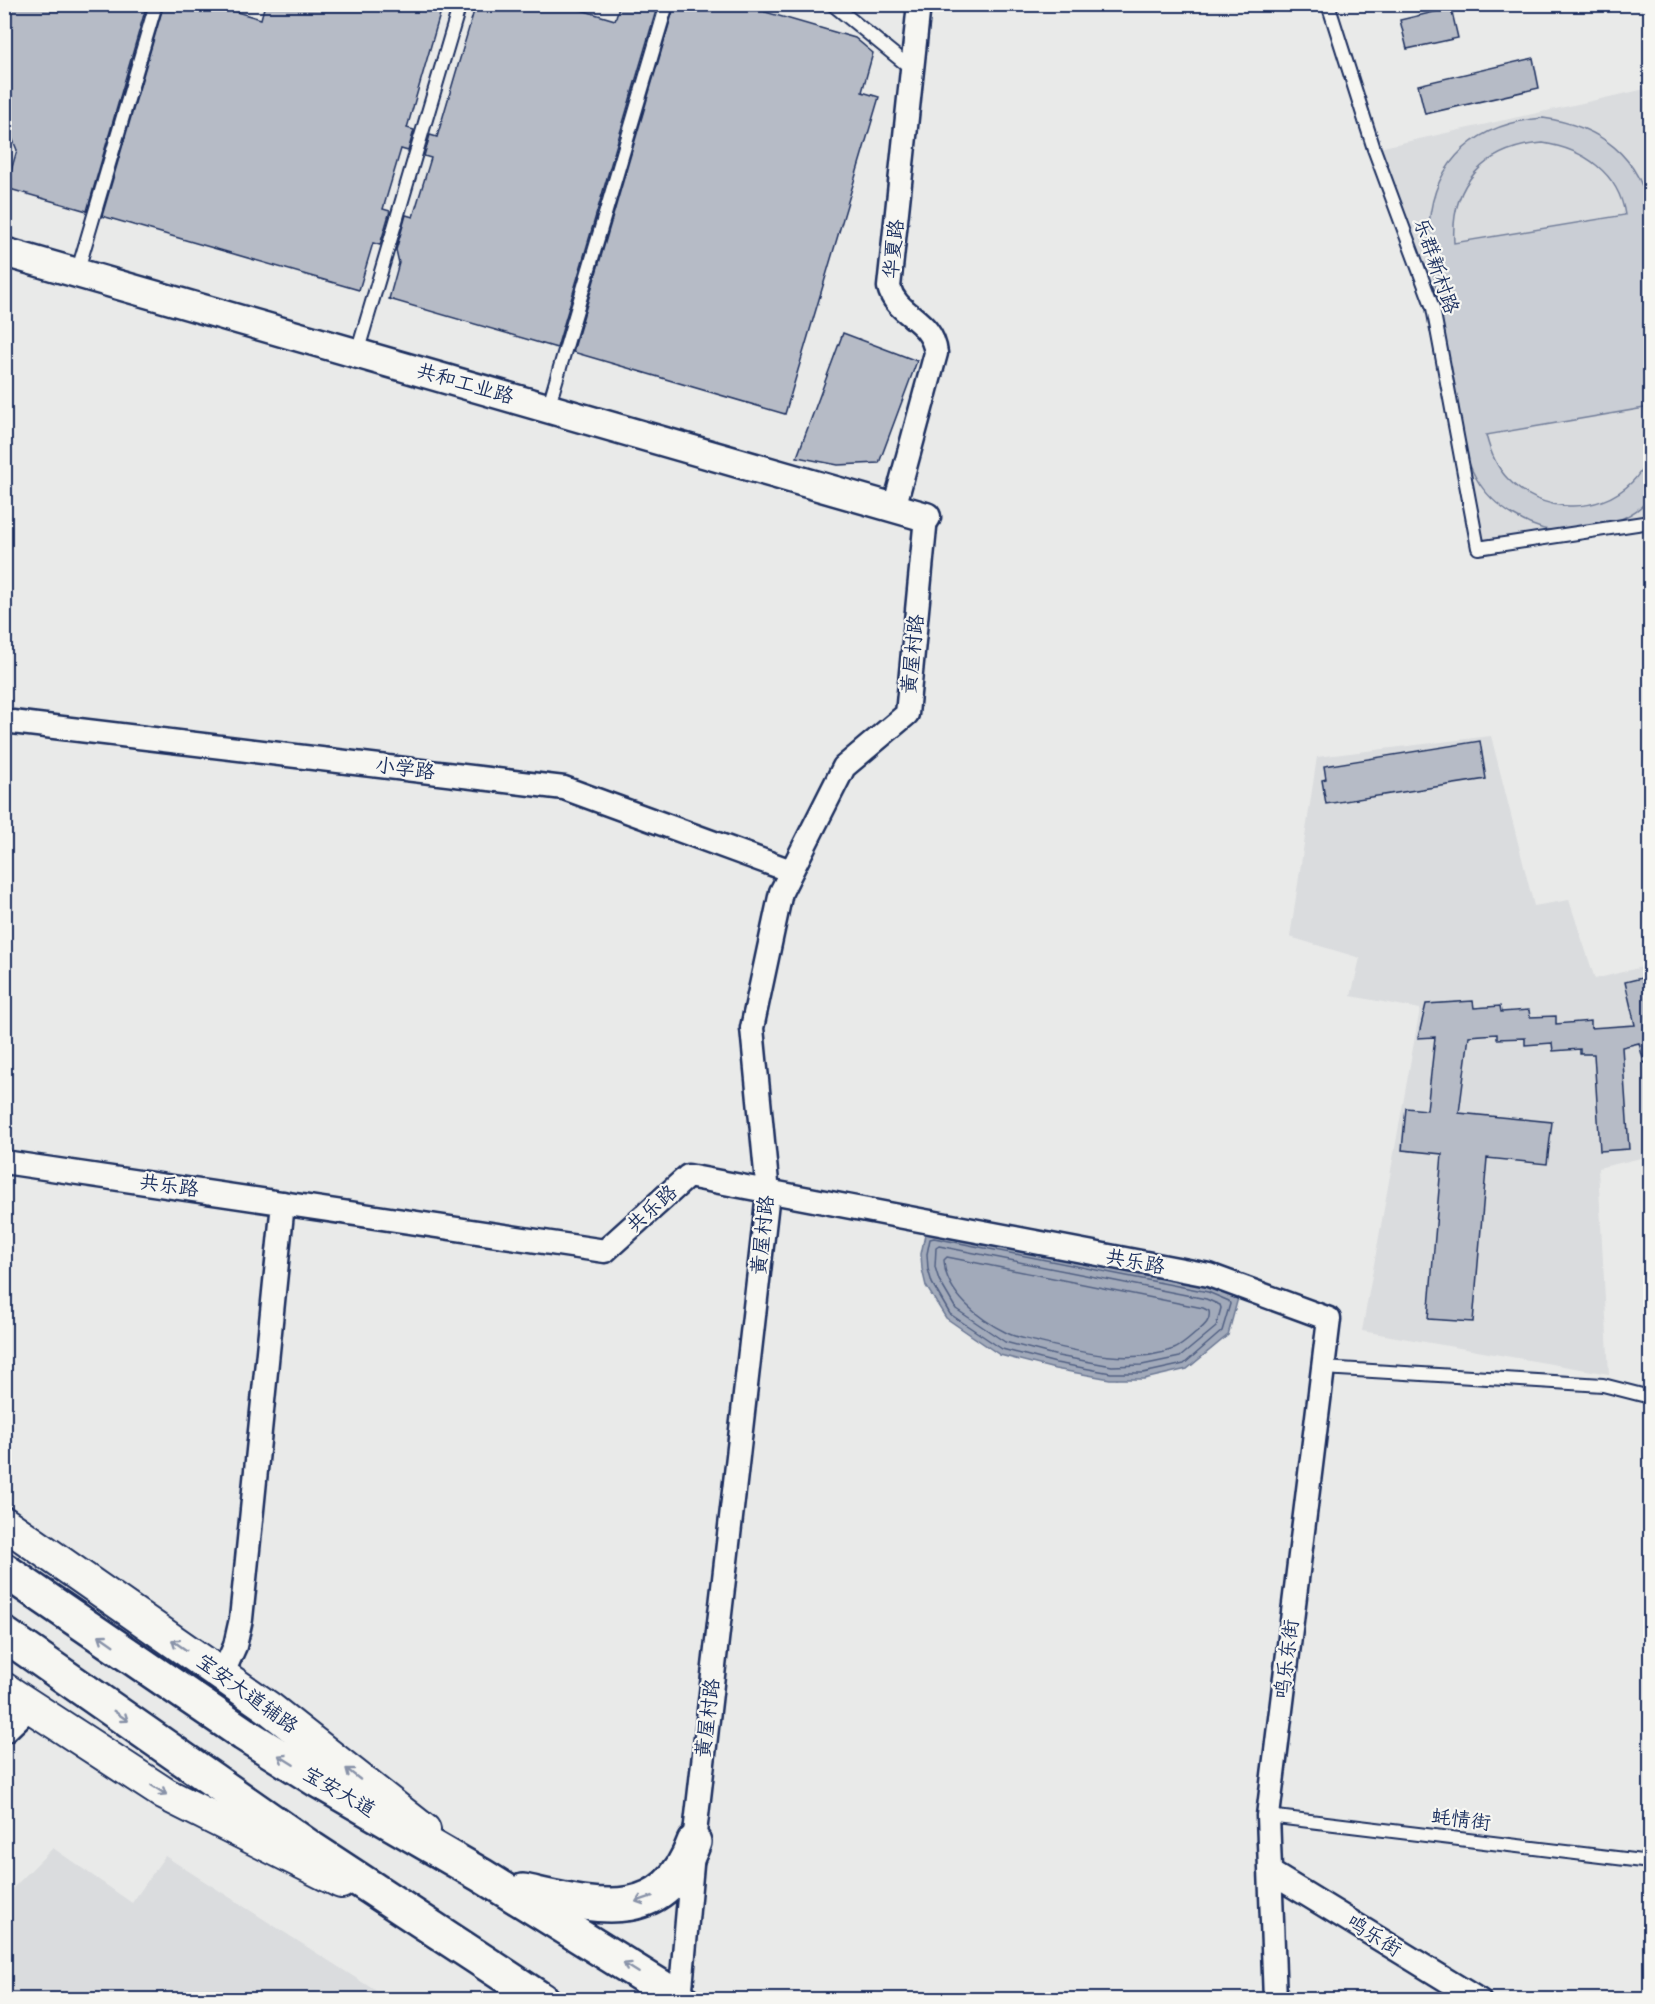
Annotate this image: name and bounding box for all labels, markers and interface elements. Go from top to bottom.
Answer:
street label: 乐群新村路 [1406,214,1466,319]
street label: 华夏路 [877,217,911,280]
street label: 共和工业路 [413,357,518,412]
street label: 黄屋村路 [895,612,931,695]
street label: 小学路 [374,751,437,787]
street label: 共乐路 [137,1168,202,1204]
street label: 共乐路 [620,1178,684,1239]
street label: 黄屋村路 [745,1193,781,1276]
street label: 共乐路 [1103,1243,1168,1282]
street label: 鸣乐东街 [1268,1618,1306,1700]
one-way arrow [99,1634,115,1646]
one-way arrow [172,1639,188,1651]
street label: 宝安大道辅路 [190,1647,305,1741]
street label: 黄屋村路 [689,1676,727,1759]
one-way arrow [113,1710,129,1722]
one-way arrow [278,1754,295,1766]
street label: 宝安大道 [297,1760,381,1824]
one-way arrow [345,1767,361,1780]
one-way arrow [150,1784,167,1796]
street label: 蚝情街 [1430,1802,1492,1838]
one-way arrow [635,1895,653,1906]
street label: 鸣乐街 [1341,1908,1407,1964]
one-way arrow [623,1961,640,1973]

